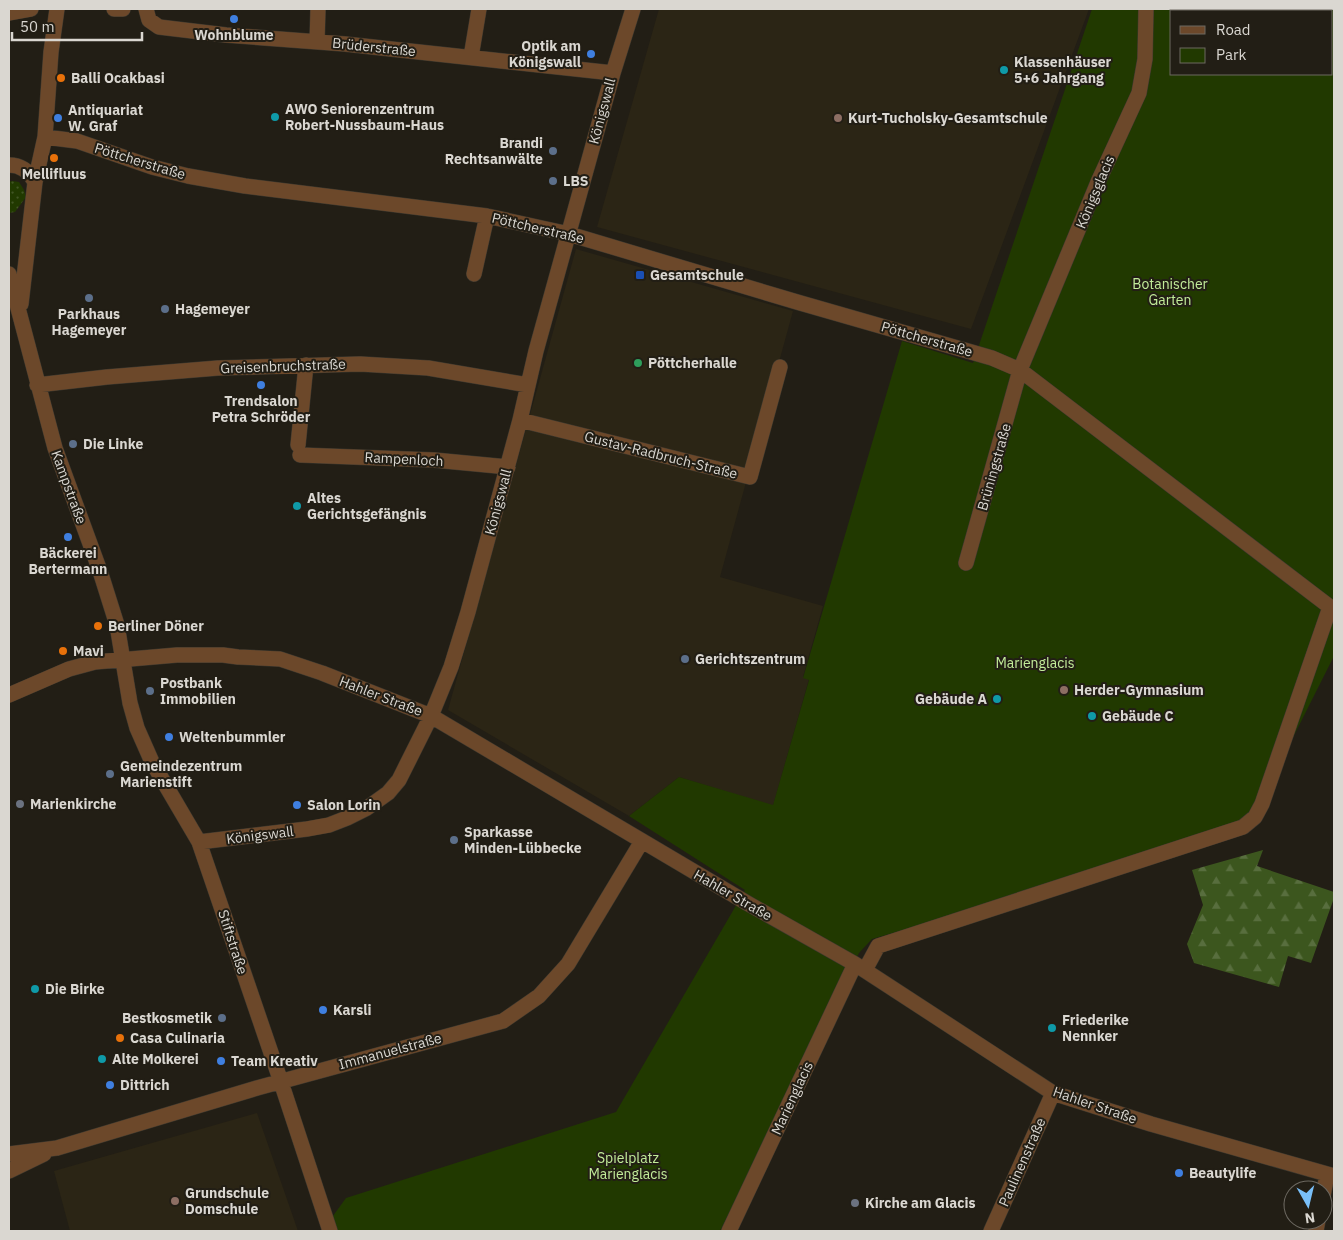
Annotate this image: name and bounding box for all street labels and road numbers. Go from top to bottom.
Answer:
street label: Brüderstraße [331,34,417,60]
street label: Königswall [585,76,619,146]
street label: Pöttcherstraße [92,139,188,183]
street label: Königsglacis [1071,152,1119,231]
street label: Pöttcherstraße [490,209,586,247]
street label: Pöttcherstraße [879,317,975,361]
street label: Greisenbruchstraße [220,355,346,377]
street label: Brüningstraße [973,421,1015,513]
street label: Gustav-Radbruch-Straße [583,427,740,483]
street label: Kampstraße [47,448,91,527]
street label: Rampenloch [364,448,444,470]
street label: Königswall [481,467,515,537]
street label: Hahler Straße [337,672,425,720]
street label: Königswall [225,822,295,848]
street label: Hahler Straße [691,865,776,925]
street label: Stiftstraße [214,907,252,977]
street label: Immanuelstraße [337,1029,444,1073]
street label: Marienglacis [767,1058,817,1138]
street label: Hahler Straße [1051,1082,1140,1128]
street label: Paulinenstraße [994,1114,1050,1209]

